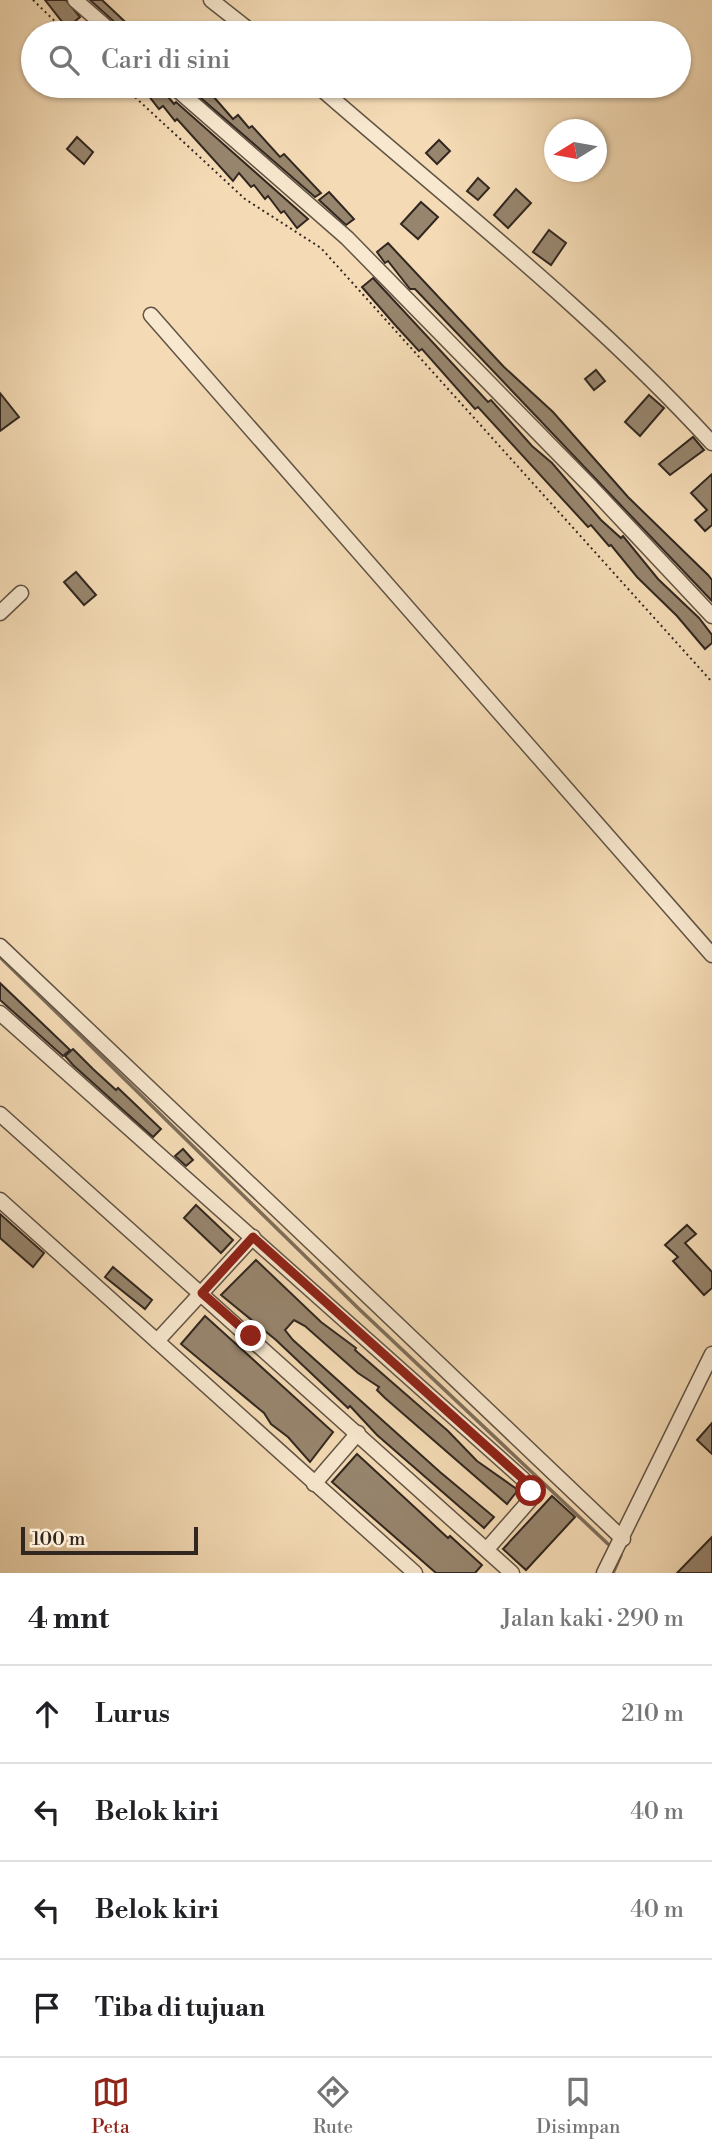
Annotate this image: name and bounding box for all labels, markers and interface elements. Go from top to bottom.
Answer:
search box [21,21,691,98]
icon: search [45,41,83,79]
text: Cari di sini [101,44,230,76]
north arrow [544,119,607,182]
route end [235,1320,266,1351]
route start [515,1475,546,1506]
scale bar [21,1524,198,1556]
text: 100 m [32,1527,85,1551]
text: 4 mnt [28,1600,109,1638]
text: Jalan kaki · 290 m [501,1605,684,1633]
icon: ahead [28,1695,66,1733]
text: Lurus [95,1698,170,1730]
text: 210 m [621,1700,684,1728]
icon: left [28,1793,66,1831]
text: Belok kiri [95,1796,219,1828]
text: 40 m [630,1798,684,1826]
icon: left [28,1891,66,1929]
text: Belok kiri [95,1894,219,1926]
text: 40 m [630,1896,684,1924]
icon: arrive [28,1989,66,2027]
text: Tiba di tujuan [95,1992,265,2024]
tab: Peta [92,2073,130,2139]
tab: Rute [313,2073,353,2139]
tab: Disimpan [536,2073,620,2139]

